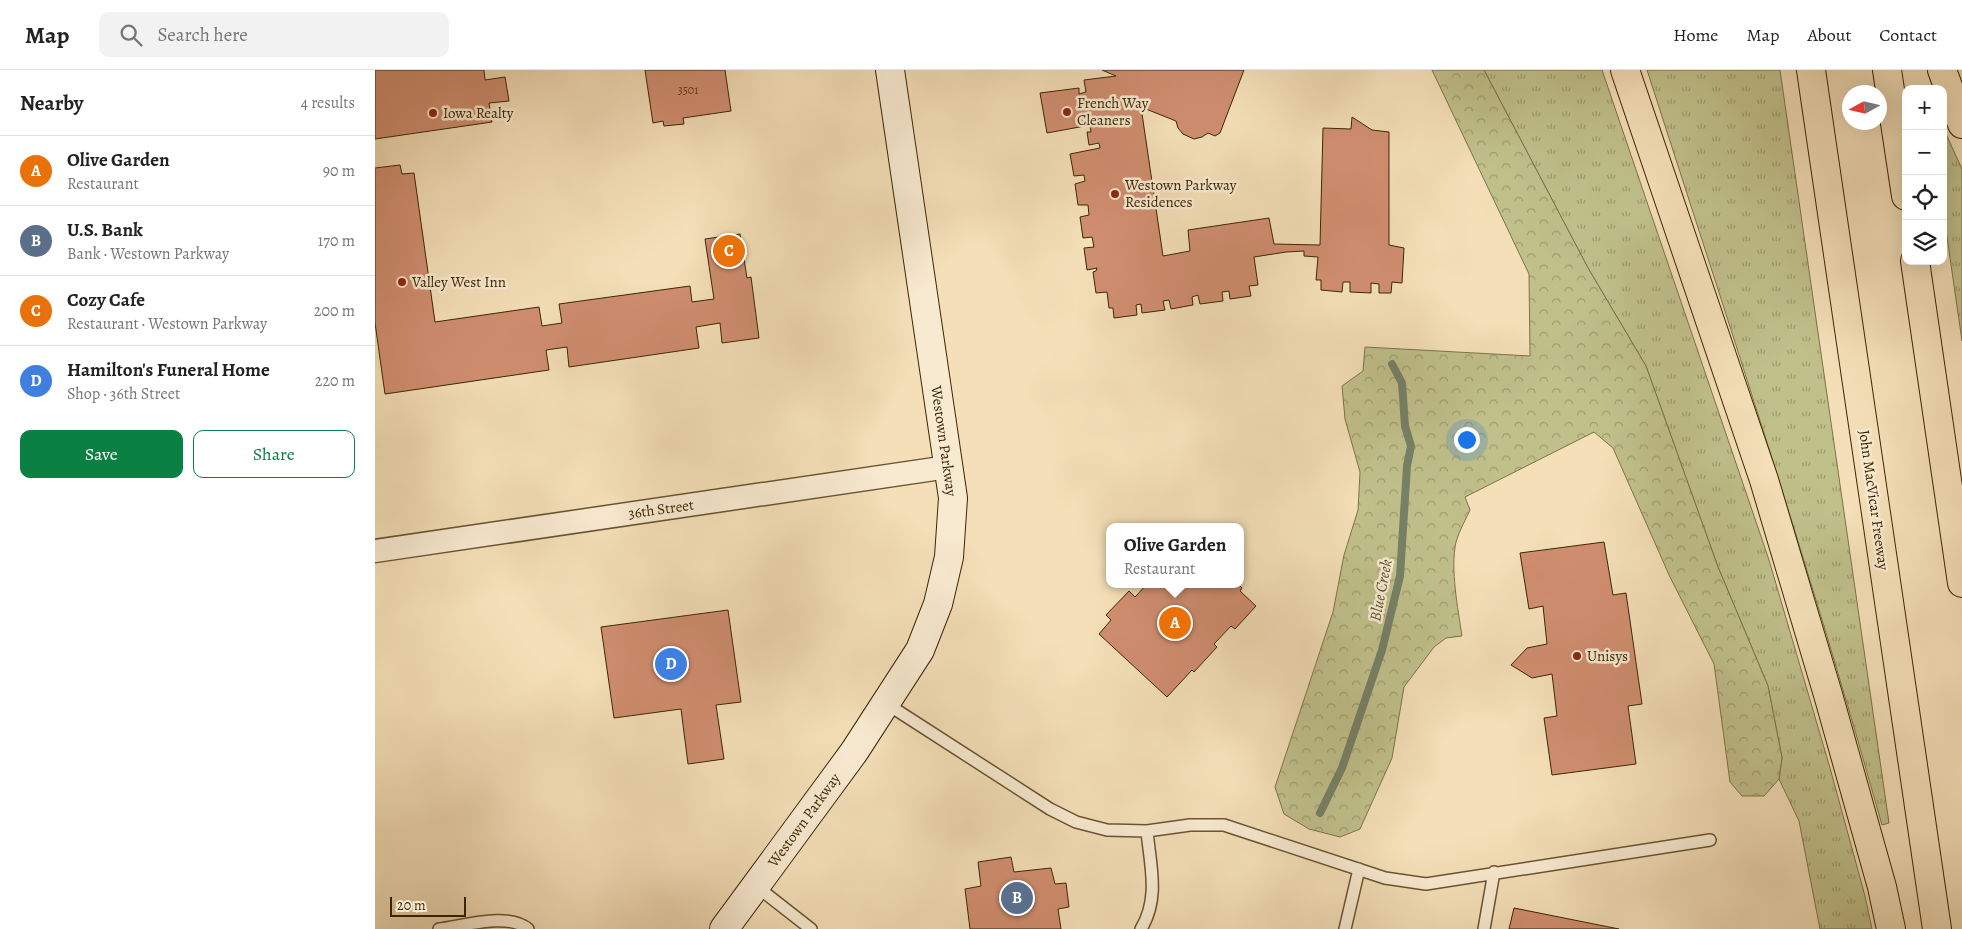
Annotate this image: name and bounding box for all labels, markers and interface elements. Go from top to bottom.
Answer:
search box [99,12,449,57]
text: Map [25,19,69,51]
icon: search [117,21,145,49]
text: Search here [157,22,248,48]
text: Home [1673,23,1718,47]
text: Map [1746,23,1779,47]
text: About [1807,23,1851,47]
text: Contact [1879,23,1937,47]
house number: 3501 [678,82,698,98]
north arrow [1842,85,1887,130]
map controls [1902,85,1947,265]
button: + [1902,85,1947,130]
text: Nearby [20,89,83,117]
text: 4 results [301,92,355,114]
place label: French Way Cleaners [1077,93,1149,130]
place label: Iowa Realty [443,103,514,123]
marker: French Way Cleaners [1061,106,1073,118]
marker: Iowa Realty [427,107,439,119]
button: − [1902,130,1947,175]
text: Olive Garden [67,147,170,173]
text: A [31,160,41,182]
text: 90 m [323,160,355,182]
text: Restaurant [67,173,139,195]
place label: Westown Parkway Residences [1124,175,1237,212]
button: locate [1902,175,1947,220]
marker: Westown Parkway Residences [1109,188,1121,200]
text: U.S. Bank [67,217,143,243]
button: layers [1902,220,1947,265]
text: B [31,230,41,252]
text: 170 m [318,230,355,252]
pin: C [713,232,745,270]
text: Bank · Westown Parkway [67,243,229,265]
place label: Valley West Inn [411,272,506,292]
marker: Valley West Inn [396,276,408,288]
text: Cozy Cafe [67,287,145,313]
text: C [31,300,41,322]
text: 200 m [314,300,355,322]
text: Restaurant · Westown Parkway [67,313,267,335]
text: Hamilton's Funeral Home [67,357,270,383]
text: D [30,370,42,392]
text: 220 m [315,370,355,392]
text: Shop · 36th Street [67,383,180,405]
street label: Westown Parkway [926,383,962,498]
your location [1454,427,1480,453]
street label: John MacVicar Freeway [1854,429,1894,572]
button: Save [20,430,183,478]
button: Share [193,430,355,478]
street label: 36th Street [627,494,695,523]
popup [1106,523,1244,588]
text: Olive Garden [1124,532,1226,558]
water label: Blue Creek [1364,557,1398,623]
text: Restaurant [1124,558,1195,580]
pin: A [1159,604,1191,642]
pin: D [655,645,687,683]
place label: Unisys [1587,646,1628,666]
marker: Unisys [1571,650,1583,662]
street label: Westown Parkway [763,769,845,872]
pin: B [1001,879,1033,917]
scale bar [390,894,466,917]
text: 20 m [397,896,426,915]

